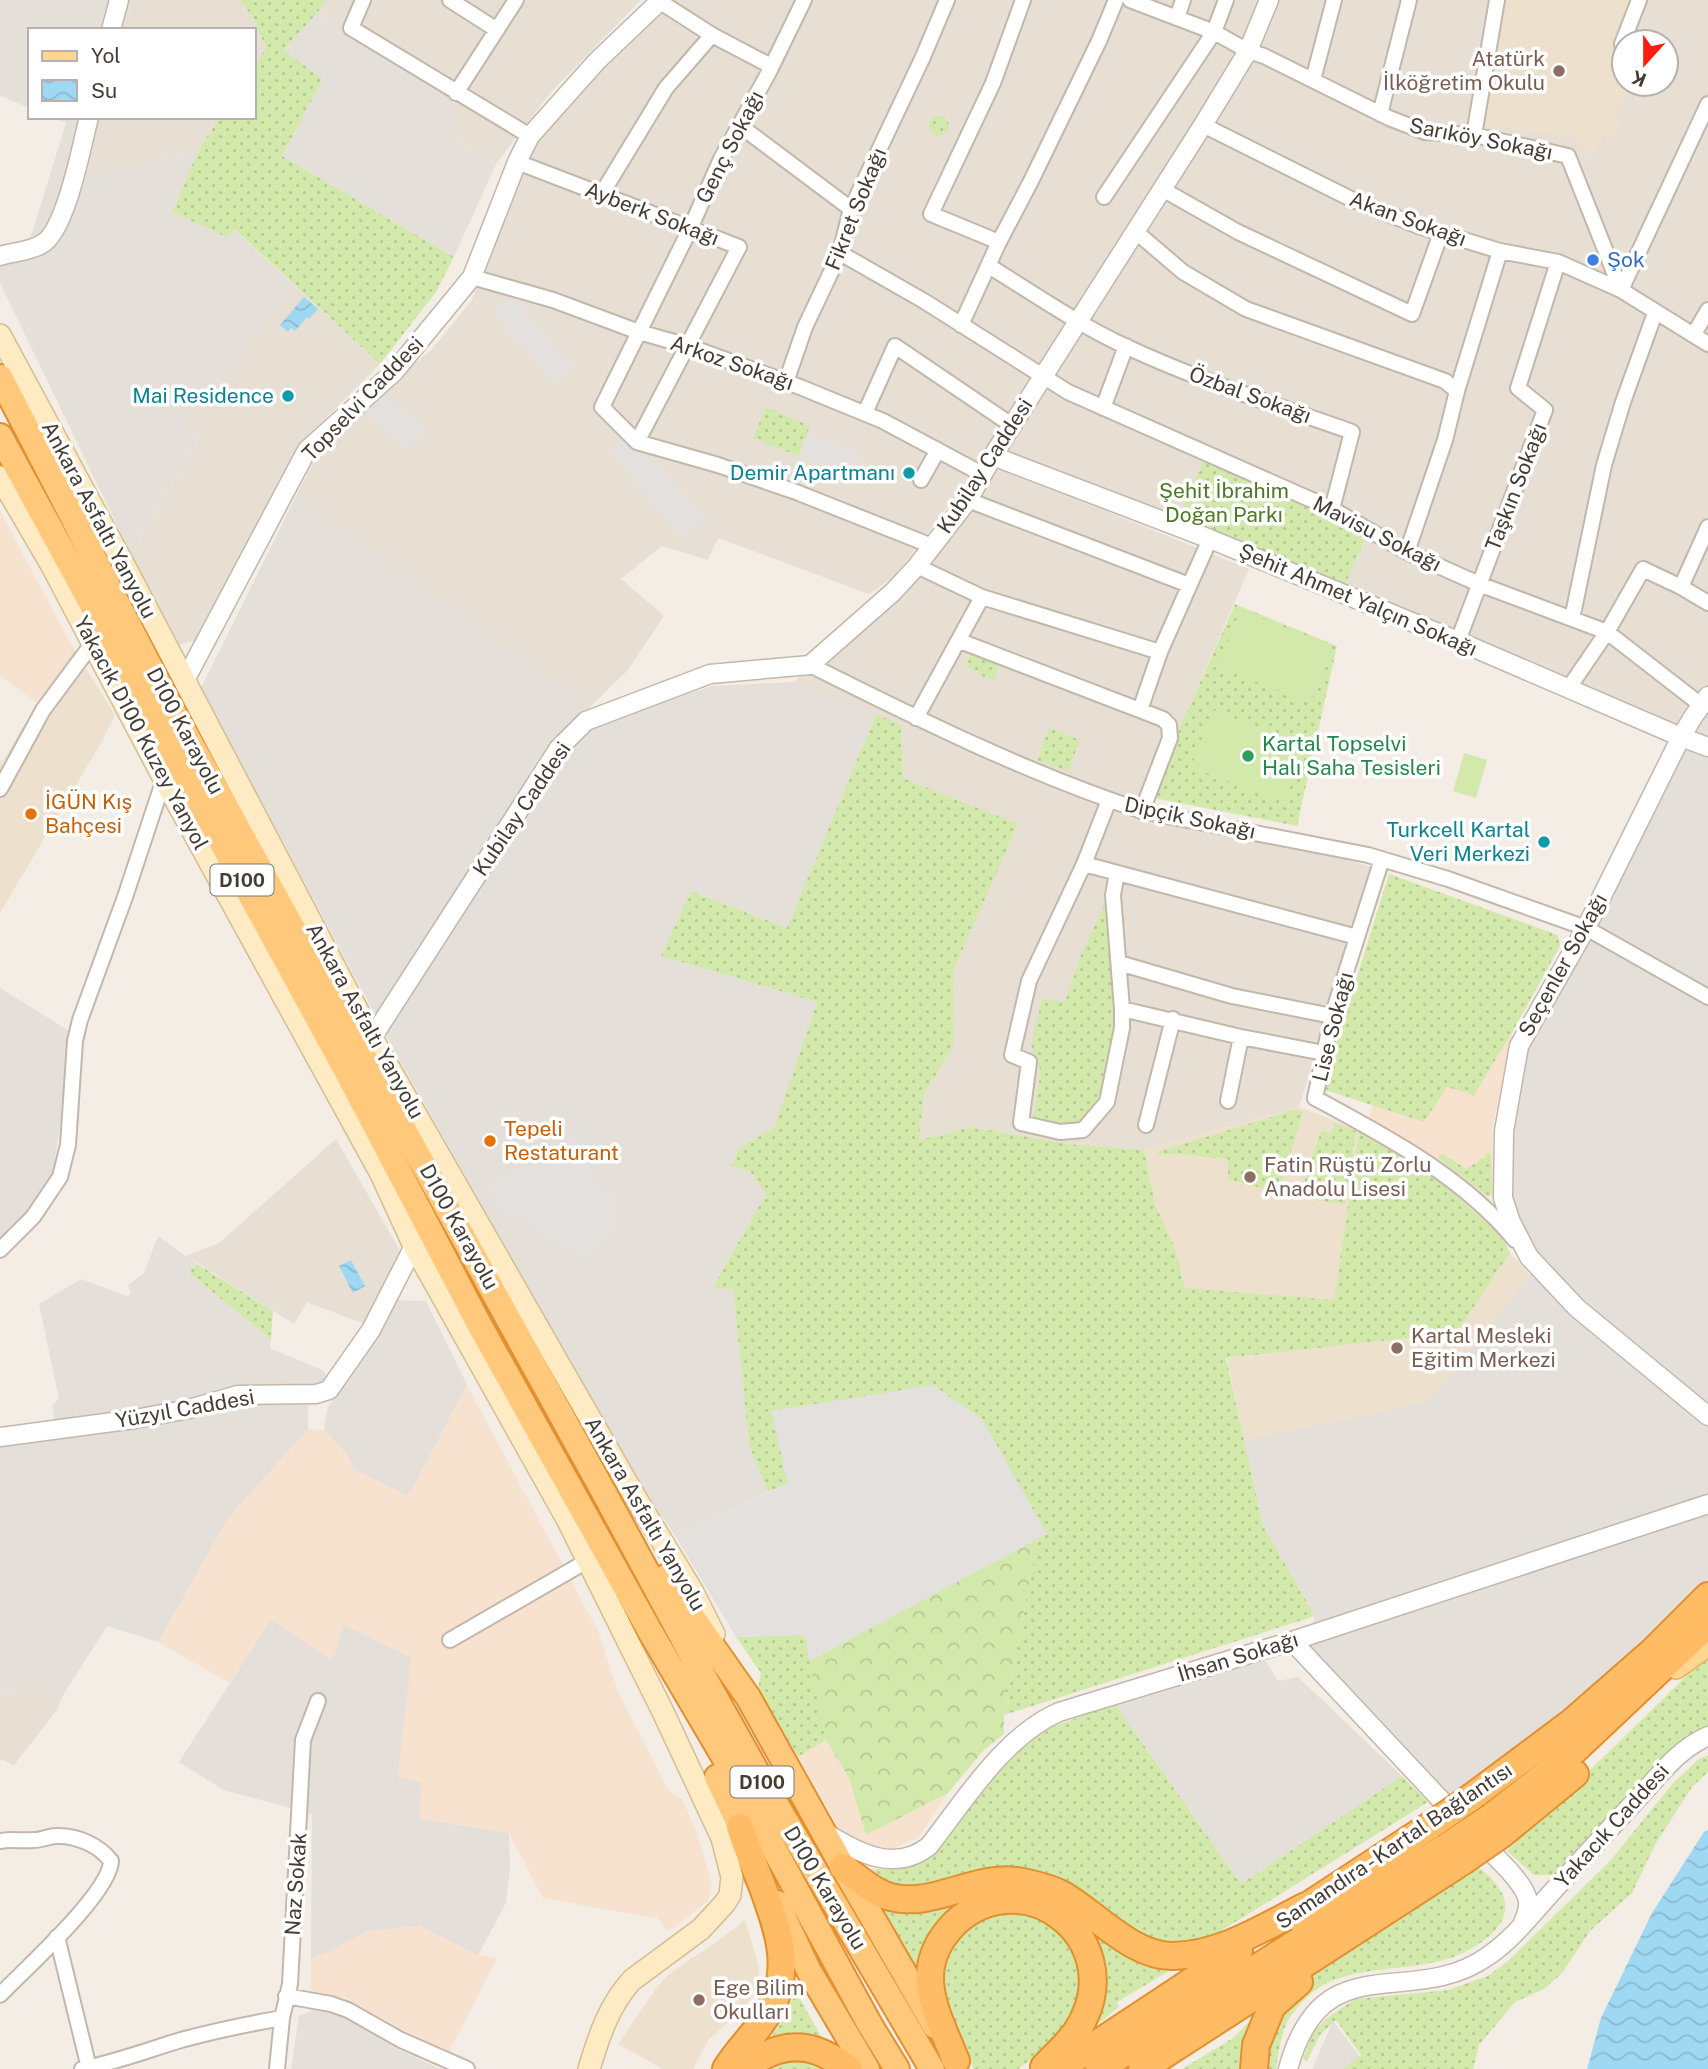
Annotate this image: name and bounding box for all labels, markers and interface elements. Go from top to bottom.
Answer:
legend [28,28,256,119]
north arrow [1610,28,1680,98]
text: Yol [91,43,121,68]
place label: Atatürk İlköğretim Okulu [1383,46,1545,95]
marker: Atatürk İlköğretim Okulu [1551,63,1567,79]
text: K [1628,66,1649,92]
text: Su [91,78,117,103]
street label: Genç Sokağı [690,86,769,207]
street label: Sarıköy Sokağı [1407,112,1555,165]
street label: Fikret Sokağı [820,144,891,274]
street label: Ayberk Sokağı [582,176,723,251]
street label: Akan Sokağı [1346,186,1470,251]
place label: Şok [1607,247,1645,272]
marker: Şok [1585,252,1601,268]
street label: Arkoz Sokağı [667,330,797,395]
street label: Topselvi Caddesi [297,331,428,466]
street label: Özbal Sokağı [1186,361,1315,428]
place label: Mai Residence [132,383,274,408]
marker: Mai Residence [280,388,296,404]
street label: Kubilay Caddesi [932,393,1038,538]
street label: Ankara Asfaltı Yanyolu [37,417,162,623]
street label: Taşkın Sokağı [1480,419,1551,554]
place label: Demir Apartmanı [730,460,895,485]
marker: Demir Apartmanı [901,465,917,481]
park label: Şehit İbrahim Doğan Parkı [1159,478,1289,527]
street label: Mavisu Sokağı [1309,490,1446,577]
street label: Şehit Ahmet Yalçın Sokağı [1235,538,1481,661]
street label: Yakacık D100 Kuzey Yanyol [69,612,214,854]
street label: D100 Karayolu [142,663,229,798]
place label: Kartal Topselvi Halı Saha Tesisleri [1262,731,1441,780]
street label: Kubilay Caddesi [468,737,576,880]
marker: Kartal Topselvi Halı Saha Tesisleri [1240,748,1256,764]
place label: İGÜN Kış Bahçesi [45,789,132,838]
street label: Dipçik Sokağı [1122,791,1258,844]
marker: İGÜN Kış Bahçesi [23,806,39,822]
place label: Turkcell Kartal Veri Merkezi [1386,817,1530,866]
marker: Turkcell Kartal Veri Merkezi [1536,834,1552,850]
road number: D100 [210,864,274,895]
street label: Seçenler Sokağı [1513,889,1612,1041]
street label: Ankara Asfaltı Yanyolu [301,919,430,1123]
street label: Lise Sokağı [1307,970,1358,1084]
place label: Tepeli Restaturant [504,1116,619,1165]
marker: Tepeli Restaturant [482,1133,498,1149]
place label: Fatin Rüştü Zorlu Anadolu Lisesi [1264,1152,1431,1201]
street label: D100 Karayolu [415,1160,504,1294]
marker: Fatin Rüştü Zorlu Anadolu Lisesi [1242,1169,1258,1185]
place label: Kartal Mesleki Eğitim Merkezi [1411,1323,1556,1372]
marker: Kartal Mesleki Eğitim Merkezi [1389,1340,1405,1356]
street label: Yüzyıl Caddesi [114,1384,256,1433]
street label: Ankara Asfaltı Yanyolu [580,1412,711,1615]
street label: İhsan Sokağı [1175,1626,1301,1687]
street label: Samandıra - Kartal Bağlantısı [1271,1757,1516,1934]
street label: Yakacık Caddesi [1549,1759,1674,1893]
road number: D100 [730,1766,794,1798]
street label: D100 Karayolu [779,1821,872,1954]
street label: Naz Sokak [279,1831,312,1936]
place label: Ege Bilim Okulları [713,1975,805,2024]
marker: Ege Bilim Okulları [691,1992,707,2008]

